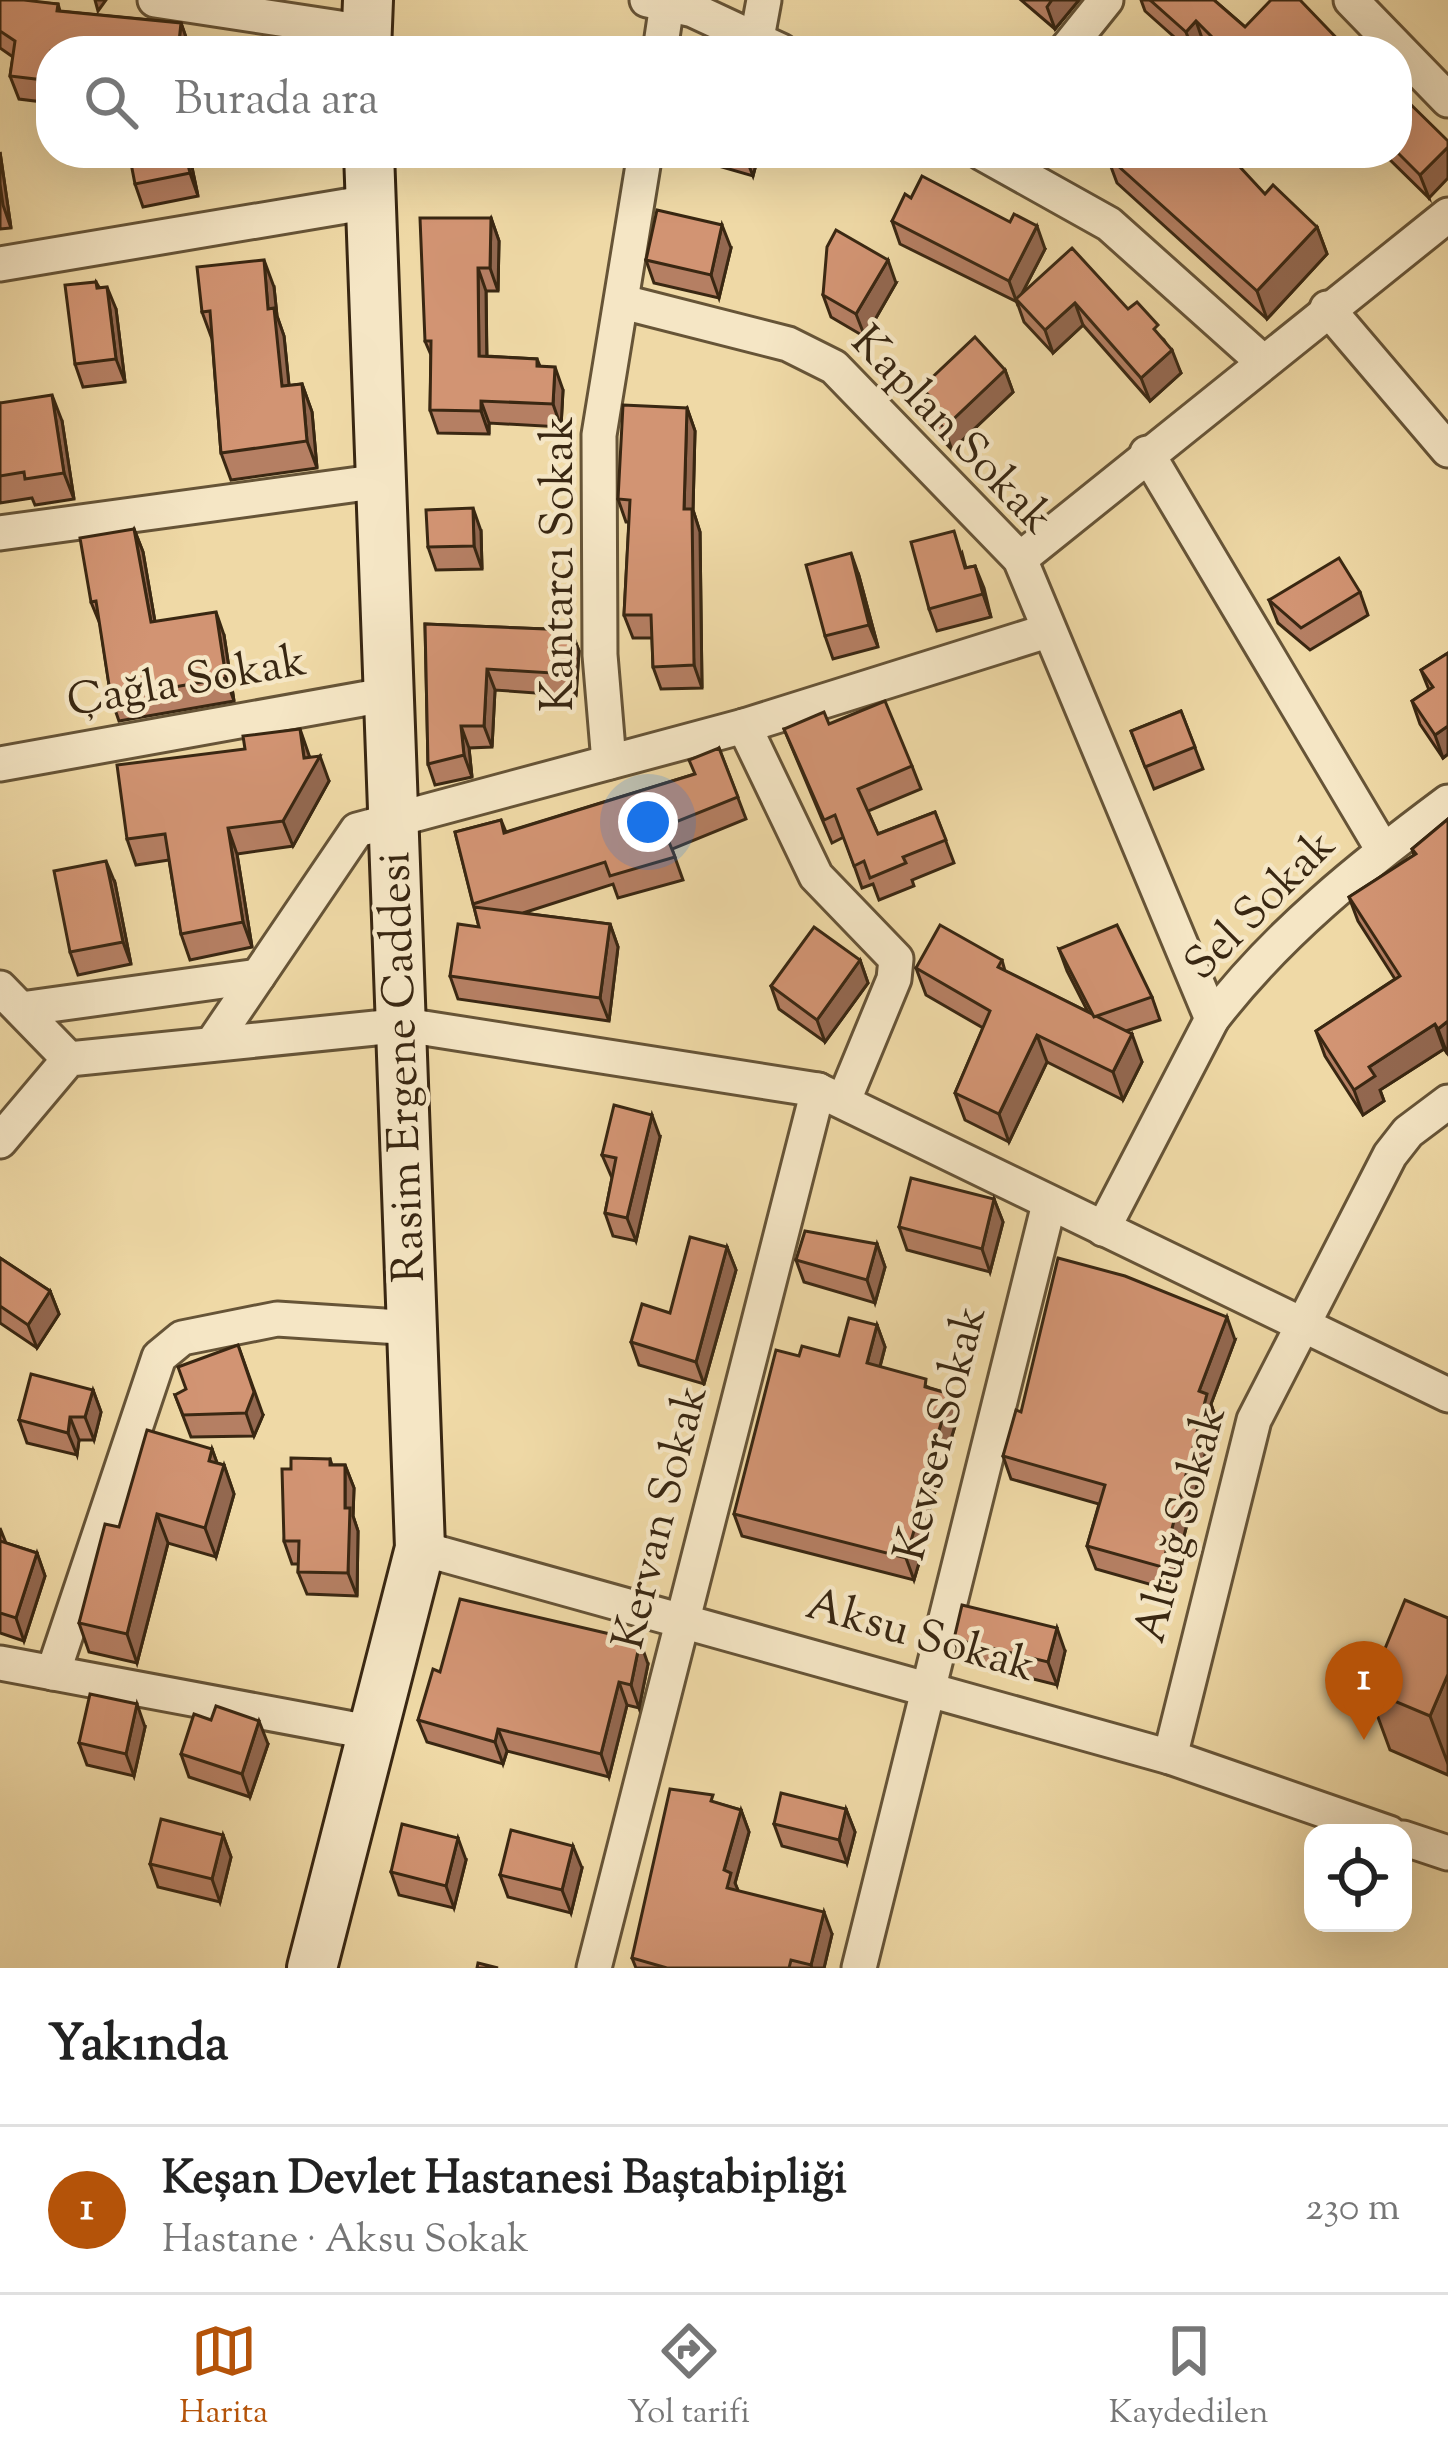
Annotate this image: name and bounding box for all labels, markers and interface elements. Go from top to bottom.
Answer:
search box [36,36,1412,168]
icon: search [78,69,144,135]
text: Burada ara [174,70,379,135]
street label: Kaplan Sokak [833,313,1067,551]
street label: Kantarcı Sokak [529,416,594,712]
street label: Çağla Sokak [62,631,312,737]
your location [618,792,678,852]
street label: Sel Sokak [1172,817,1352,997]
street label: Rasim Ergene Caddesi [365,851,445,1283]
street label: Kevser Sokak [880,1300,1006,1568]
street label: Kervan Sokak [599,1379,727,1657]
street label: Altuğ Sokak [1120,1399,1246,1651]
street label: Aksu Sokak [798,1574,1042,1702]
pin: 1 [1325,1641,1403,1740]
map controls [1304,1824,1412,1932]
button: locate [1304,1824,1412,1932]
text: Yakında [48,2010,229,2083]
text: Keşan Devlet Hastanesi Baştabipliği [162,2149,847,2214]
text: 1 [80,2182,94,2238]
text: 230 m [1305,2182,1400,2238]
text: Hastane · Aksu Sokak [162,2214,529,2270]
tab: Harita [179,2318,268,2438]
tab: Yol tarifi [627,2318,750,2438]
tab: Kaydedilen [1109,2318,1269,2438]

